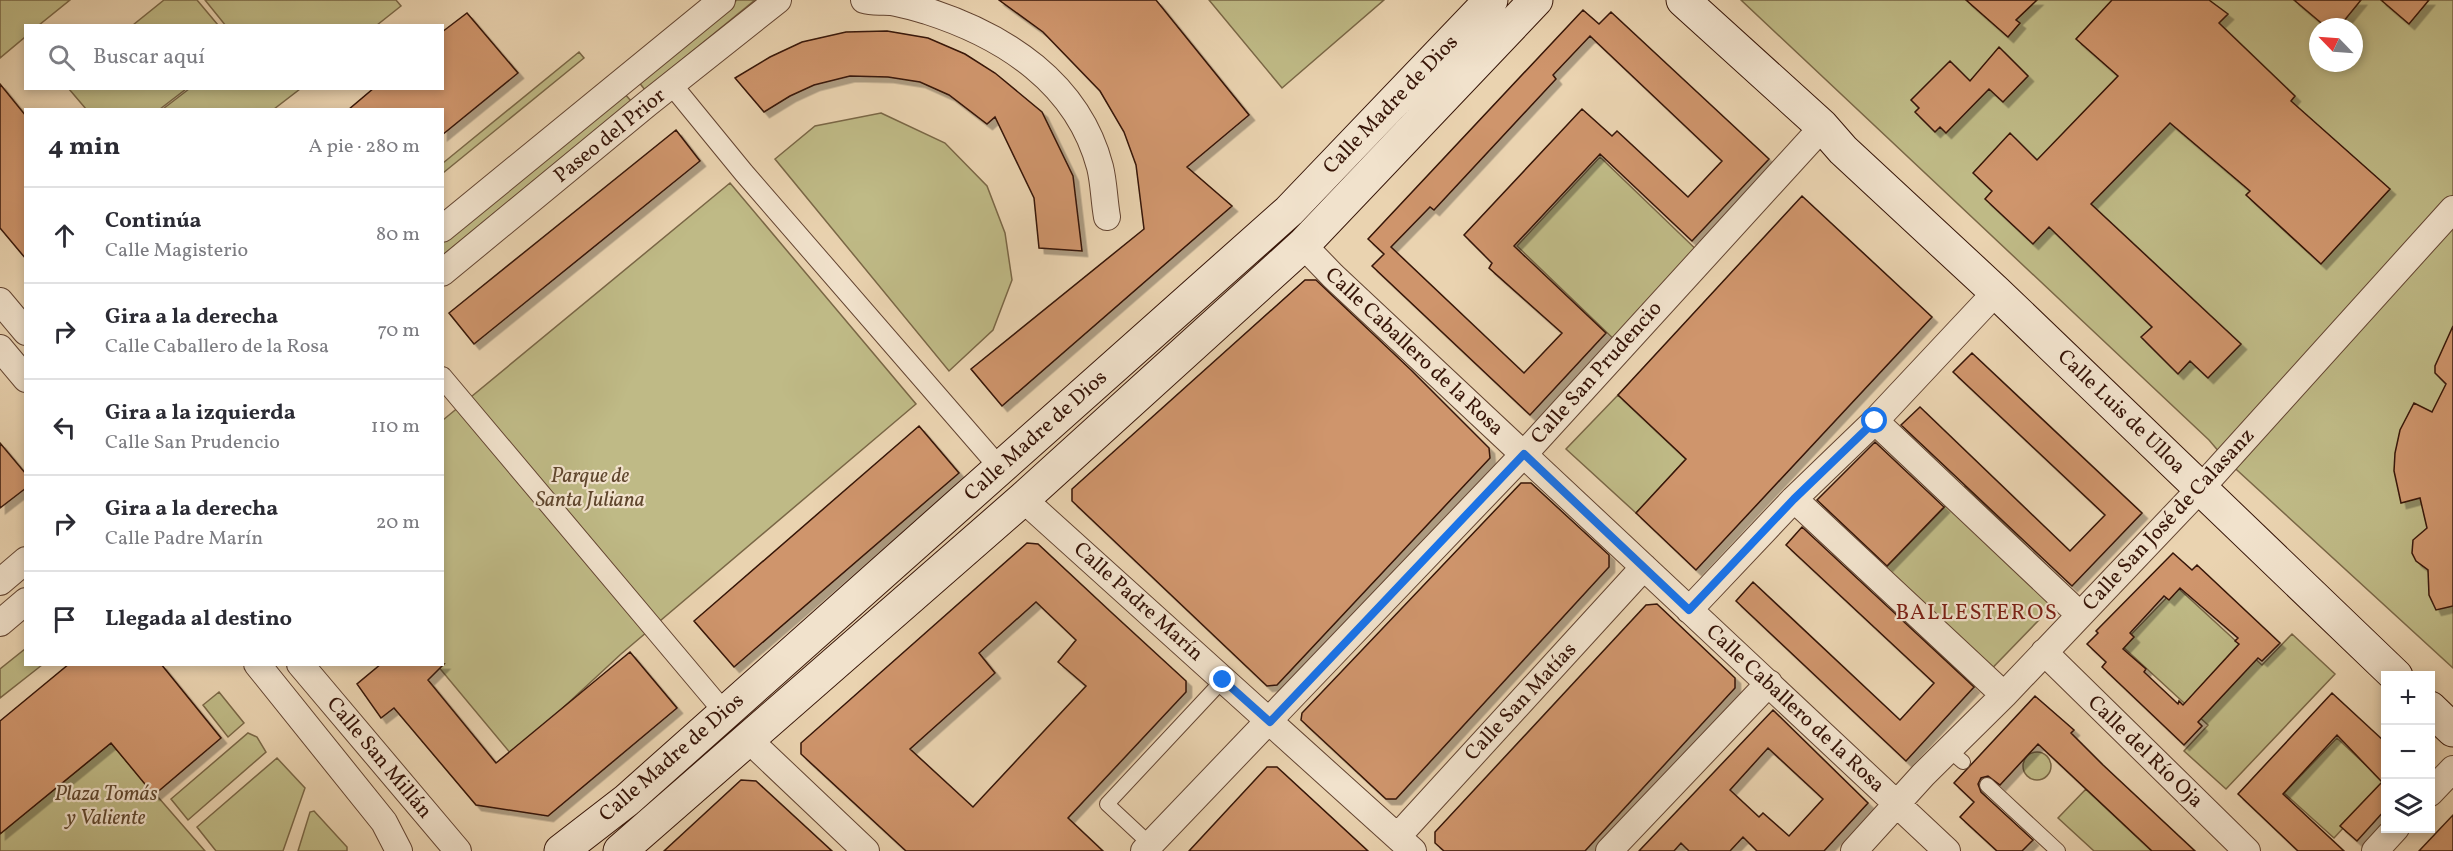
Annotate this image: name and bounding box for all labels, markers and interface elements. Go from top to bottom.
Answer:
north arrow [2309,18,2363,72]
search box [24,24,444,90]
street label: Calle Madre de Dios [1317,29,1465,181]
icon: search [45,41,78,74]
text: Buscar aquí [93,42,205,73]
street label: Paseo del Prior [548,82,672,190]
text: 4 min [48,129,120,165]
text: A pie · 280 m [308,133,420,161]
text: Continúa [105,206,202,237]
icon: ahead [48,219,81,252]
text: 80 m [376,221,420,249]
text: Calle Magisterio [105,237,248,265]
street label: Calle Caballero de la Rosa [1318,261,1510,443]
street label: Calle San Prudencio [1525,295,1669,451]
text: Gira a la derecha [105,302,278,333]
icon: right [48,315,81,348]
text: 70 m [377,317,420,345]
text: Calle Caballero de la Rosa [105,333,329,361]
street label: Calle Luis de Ulloa [2050,343,2192,481]
street label: Calle Madre de Dios [958,364,1114,508]
text: Gira a la izquierda [105,398,296,429]
route start [1861,407,1887,433]
icon: left [48,411,81,444]
text: 110 m [371,413,420,441]
street label: Calle San José de Calasanz [2076,422,2262,618]
text: Calle San Prudencio [105,429,280,457]
park label: Parque de Santa Juliana [535,462,645,515]
text: Gira a la derecha [105,494,278,525]
icon: right [48,507,81,540]
text: 20 m [376,509,420,537]
text: Calle Padre Marín [105,525,263,553]
street label: Calle Padre Marín [1067,536,1209,668]
district label: BALLESTEROS [1896,598,2058,629]
icon: arrive [48,603,81,636]
text: Llegada al destino [105,604,292,635]
street label: Calle Caballero de la Rosa [1699,618,1891,800]
street label: Calle San Matías [1458,636,1584,768]
route end [1209,666,1235,692]
map controls [2381,671,2435,833]
button: + [2381,671,2435,725]
street label: Calle Madre de Dios [593,687,751,829]
street label: Calle del Río Oja [2081,689,2209,815]
street label: Calle San Millán [319,691,439,825]
button: − [2381,725,2435,779]
button: layers [2381,779,2435,833]
park label: Plaza Tomás y Valiente [55,780,158,833]

